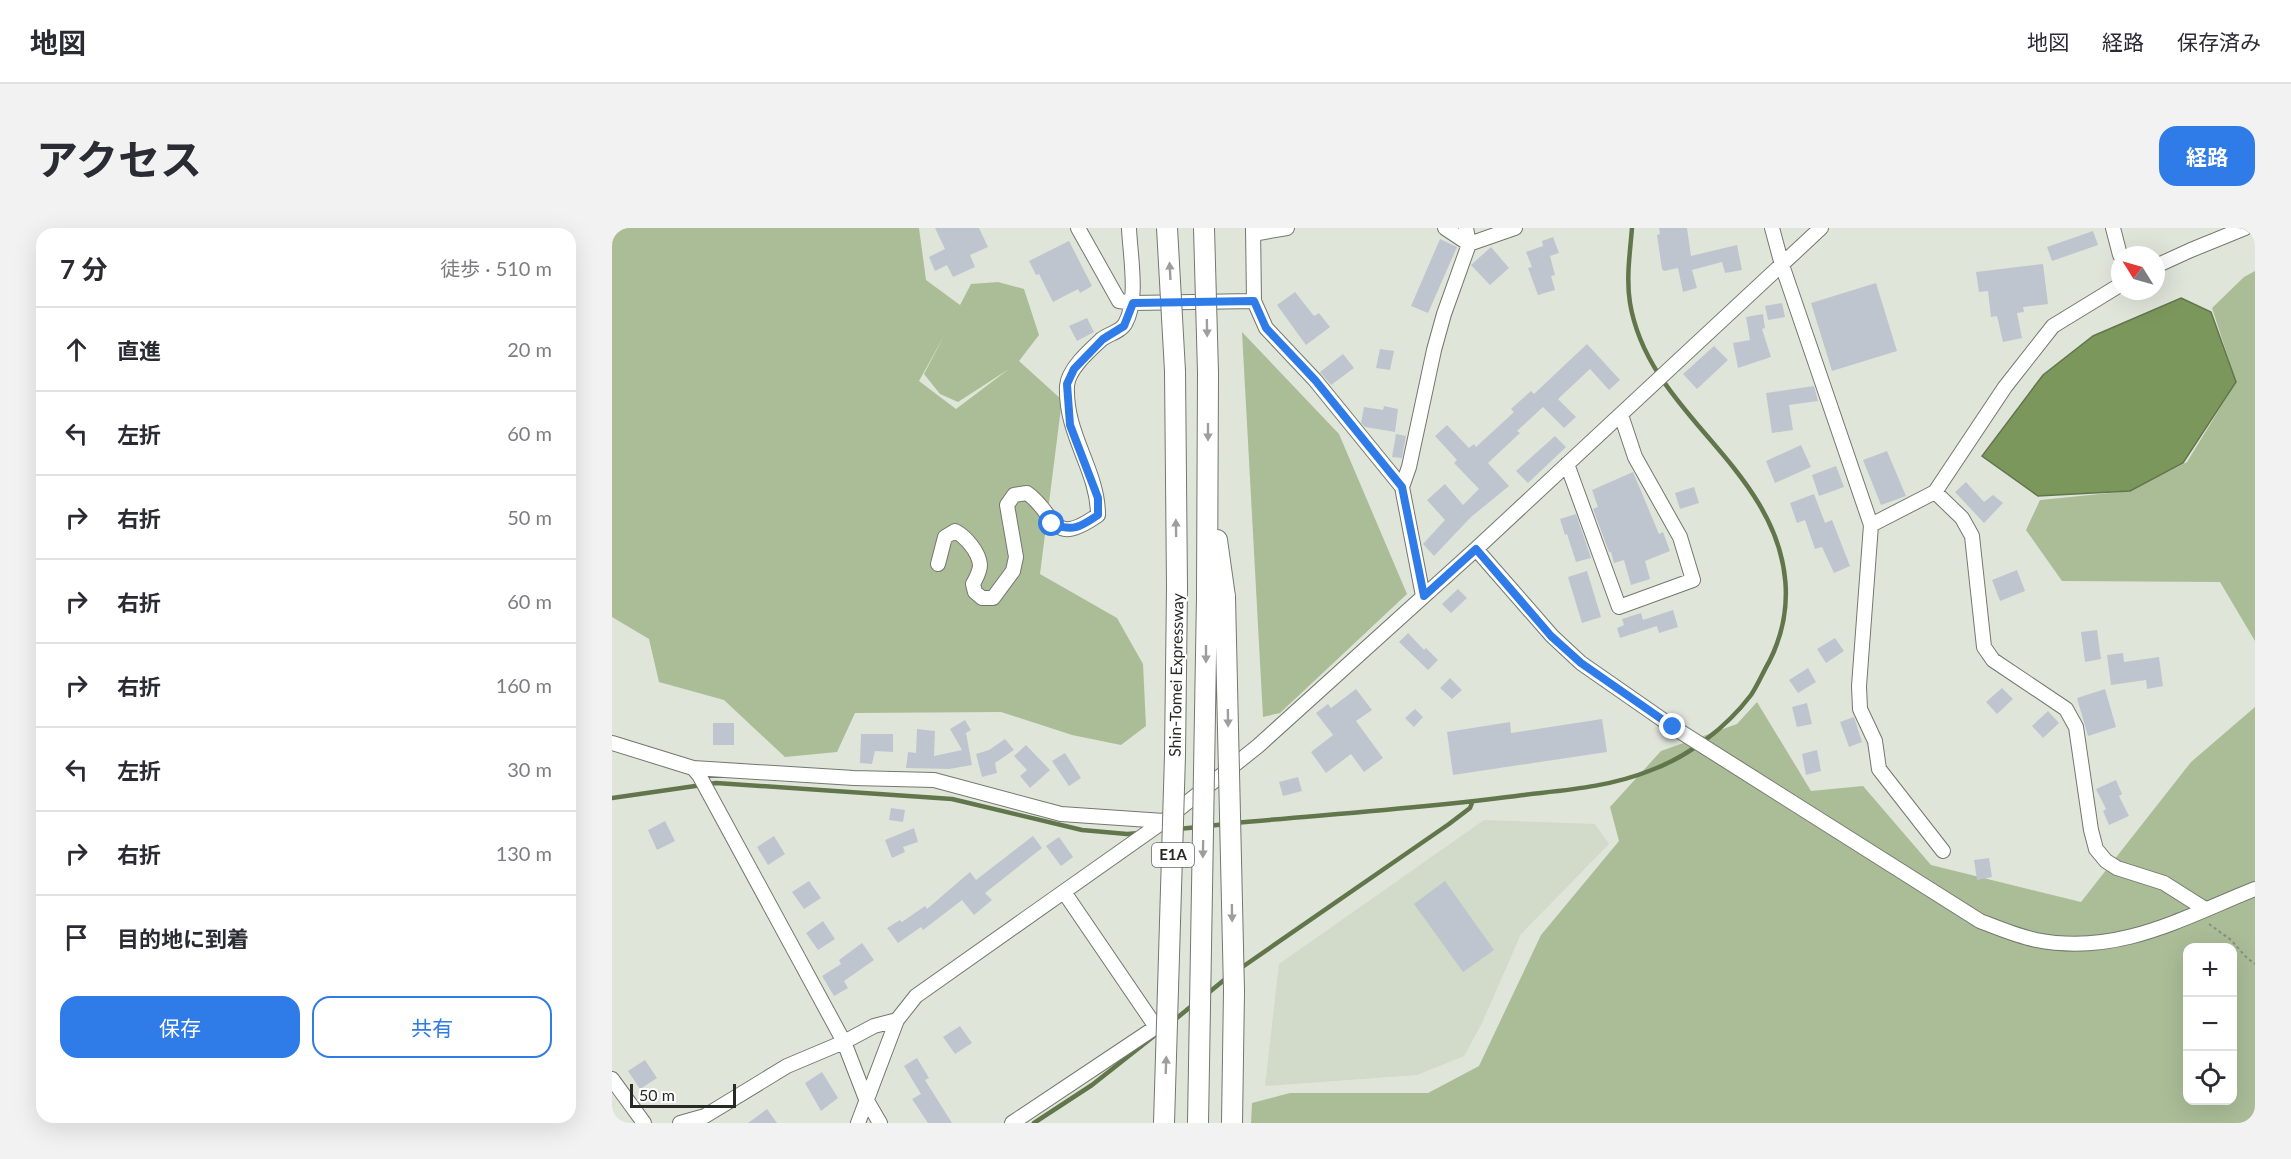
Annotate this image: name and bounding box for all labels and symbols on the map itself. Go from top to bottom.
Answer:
north arrow [2111,246,2165,300]
one-way arrow [1165,261,1174,280]
one-way arrow [1202,319,1212,338]
one-way arrow [1203,422,1213,441]
route start [1038,510,1064,536]
one-way arrow [1171,519,1181,538]
street label: Shin-Tomei Expressway [1165,592,1186,757]
one-way arrow [1201,645,1211,664]
one-way arrow [1223,709,1233,728]
route end [1659,713,1685,739]
one-way arrow [1199,840,1208,859]
road number: E1A [1152,843,1194,867]
one-way arrow [1228,904,1237,923]
one-way arrow [1162,1055,1171,1074]
scale bar [630,1081,736,1108]

